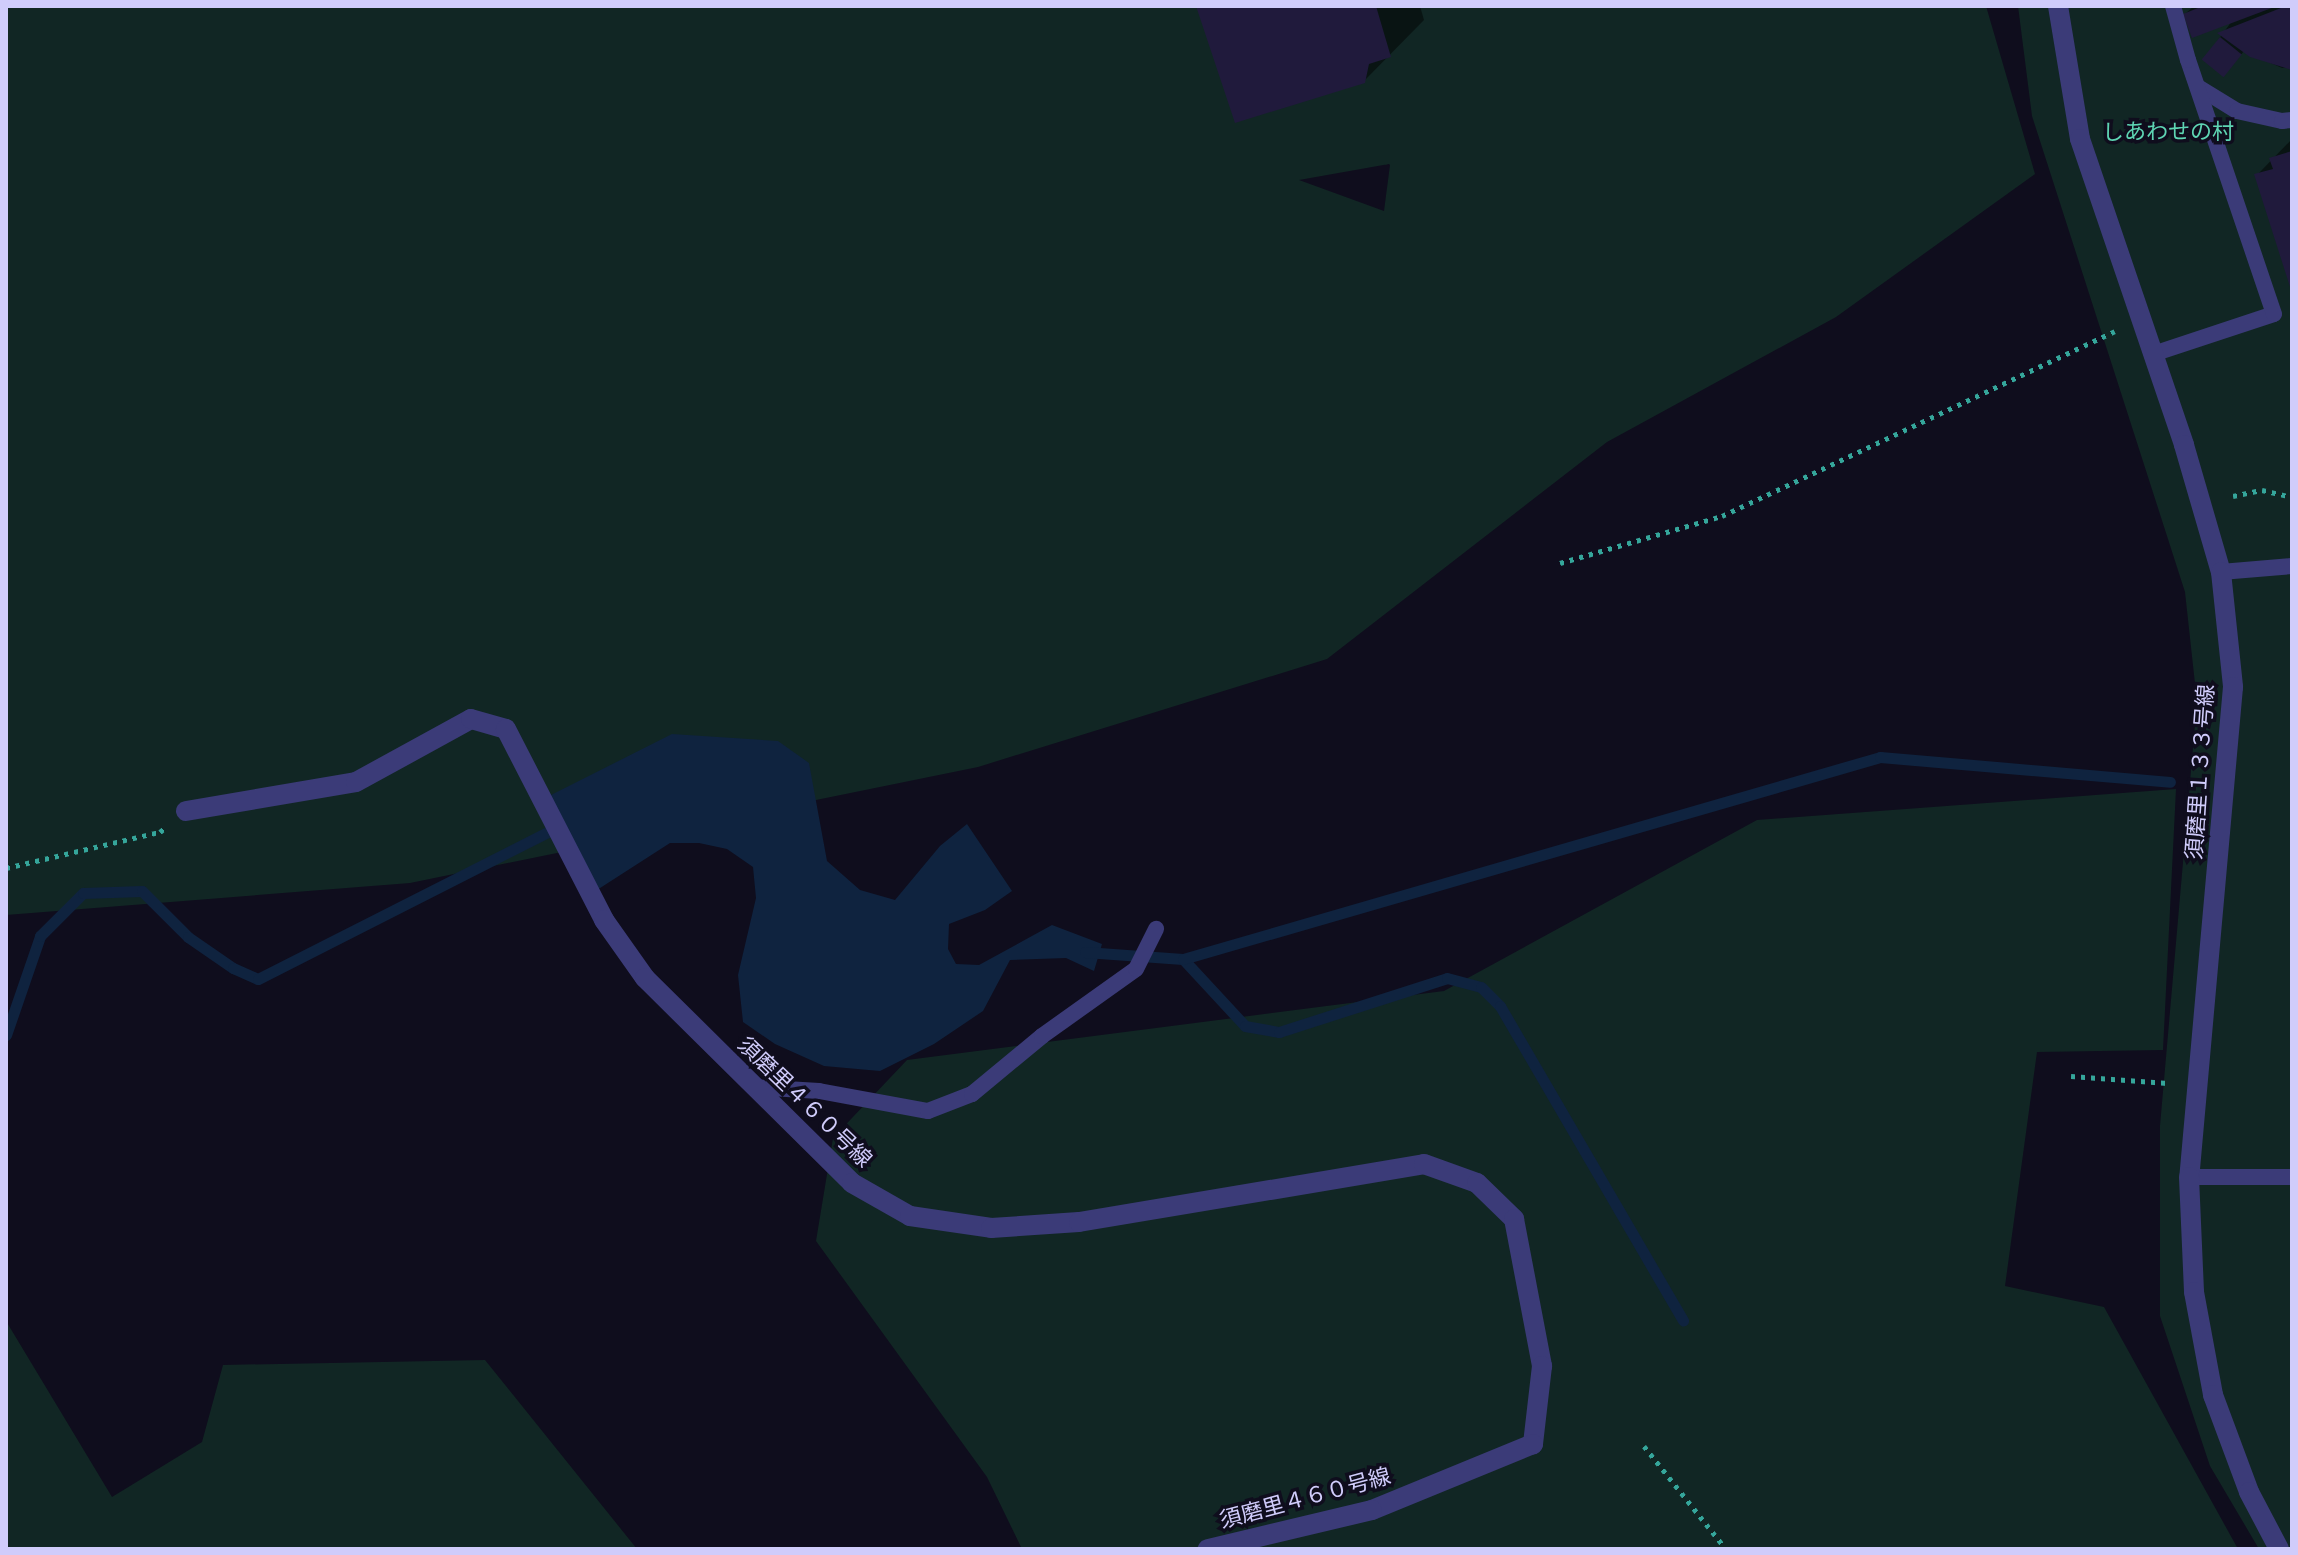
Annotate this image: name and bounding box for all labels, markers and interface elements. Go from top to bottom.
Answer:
park label: しあわせの村 [2102,119,2234,145]
street label: 須磨里１３３号線 [2181,683,2219,861]
street label: 須磨里４６０号線 [733,1031,877,1173]
street label: 須磨里４６０号線 [1217,1462,1393,1534]

